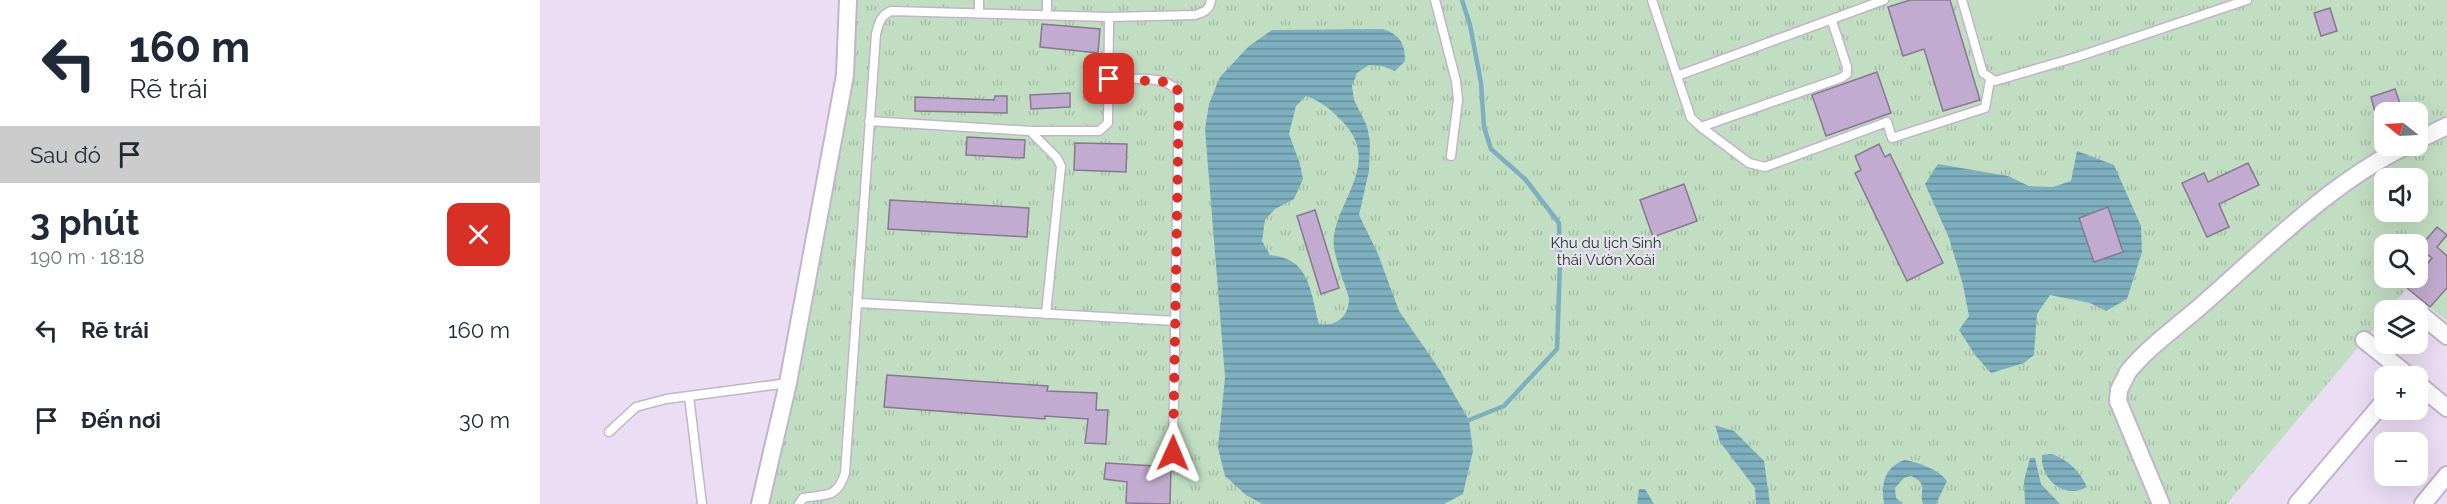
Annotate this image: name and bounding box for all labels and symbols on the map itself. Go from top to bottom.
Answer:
pin [1083,53,1134,104]
north arrow [2374,102,2428,156]
park label: Khu du lịch Sinh thái Vườn Xoài [1550,234,1662,269]
position arrow [1141,421,1205,485]

